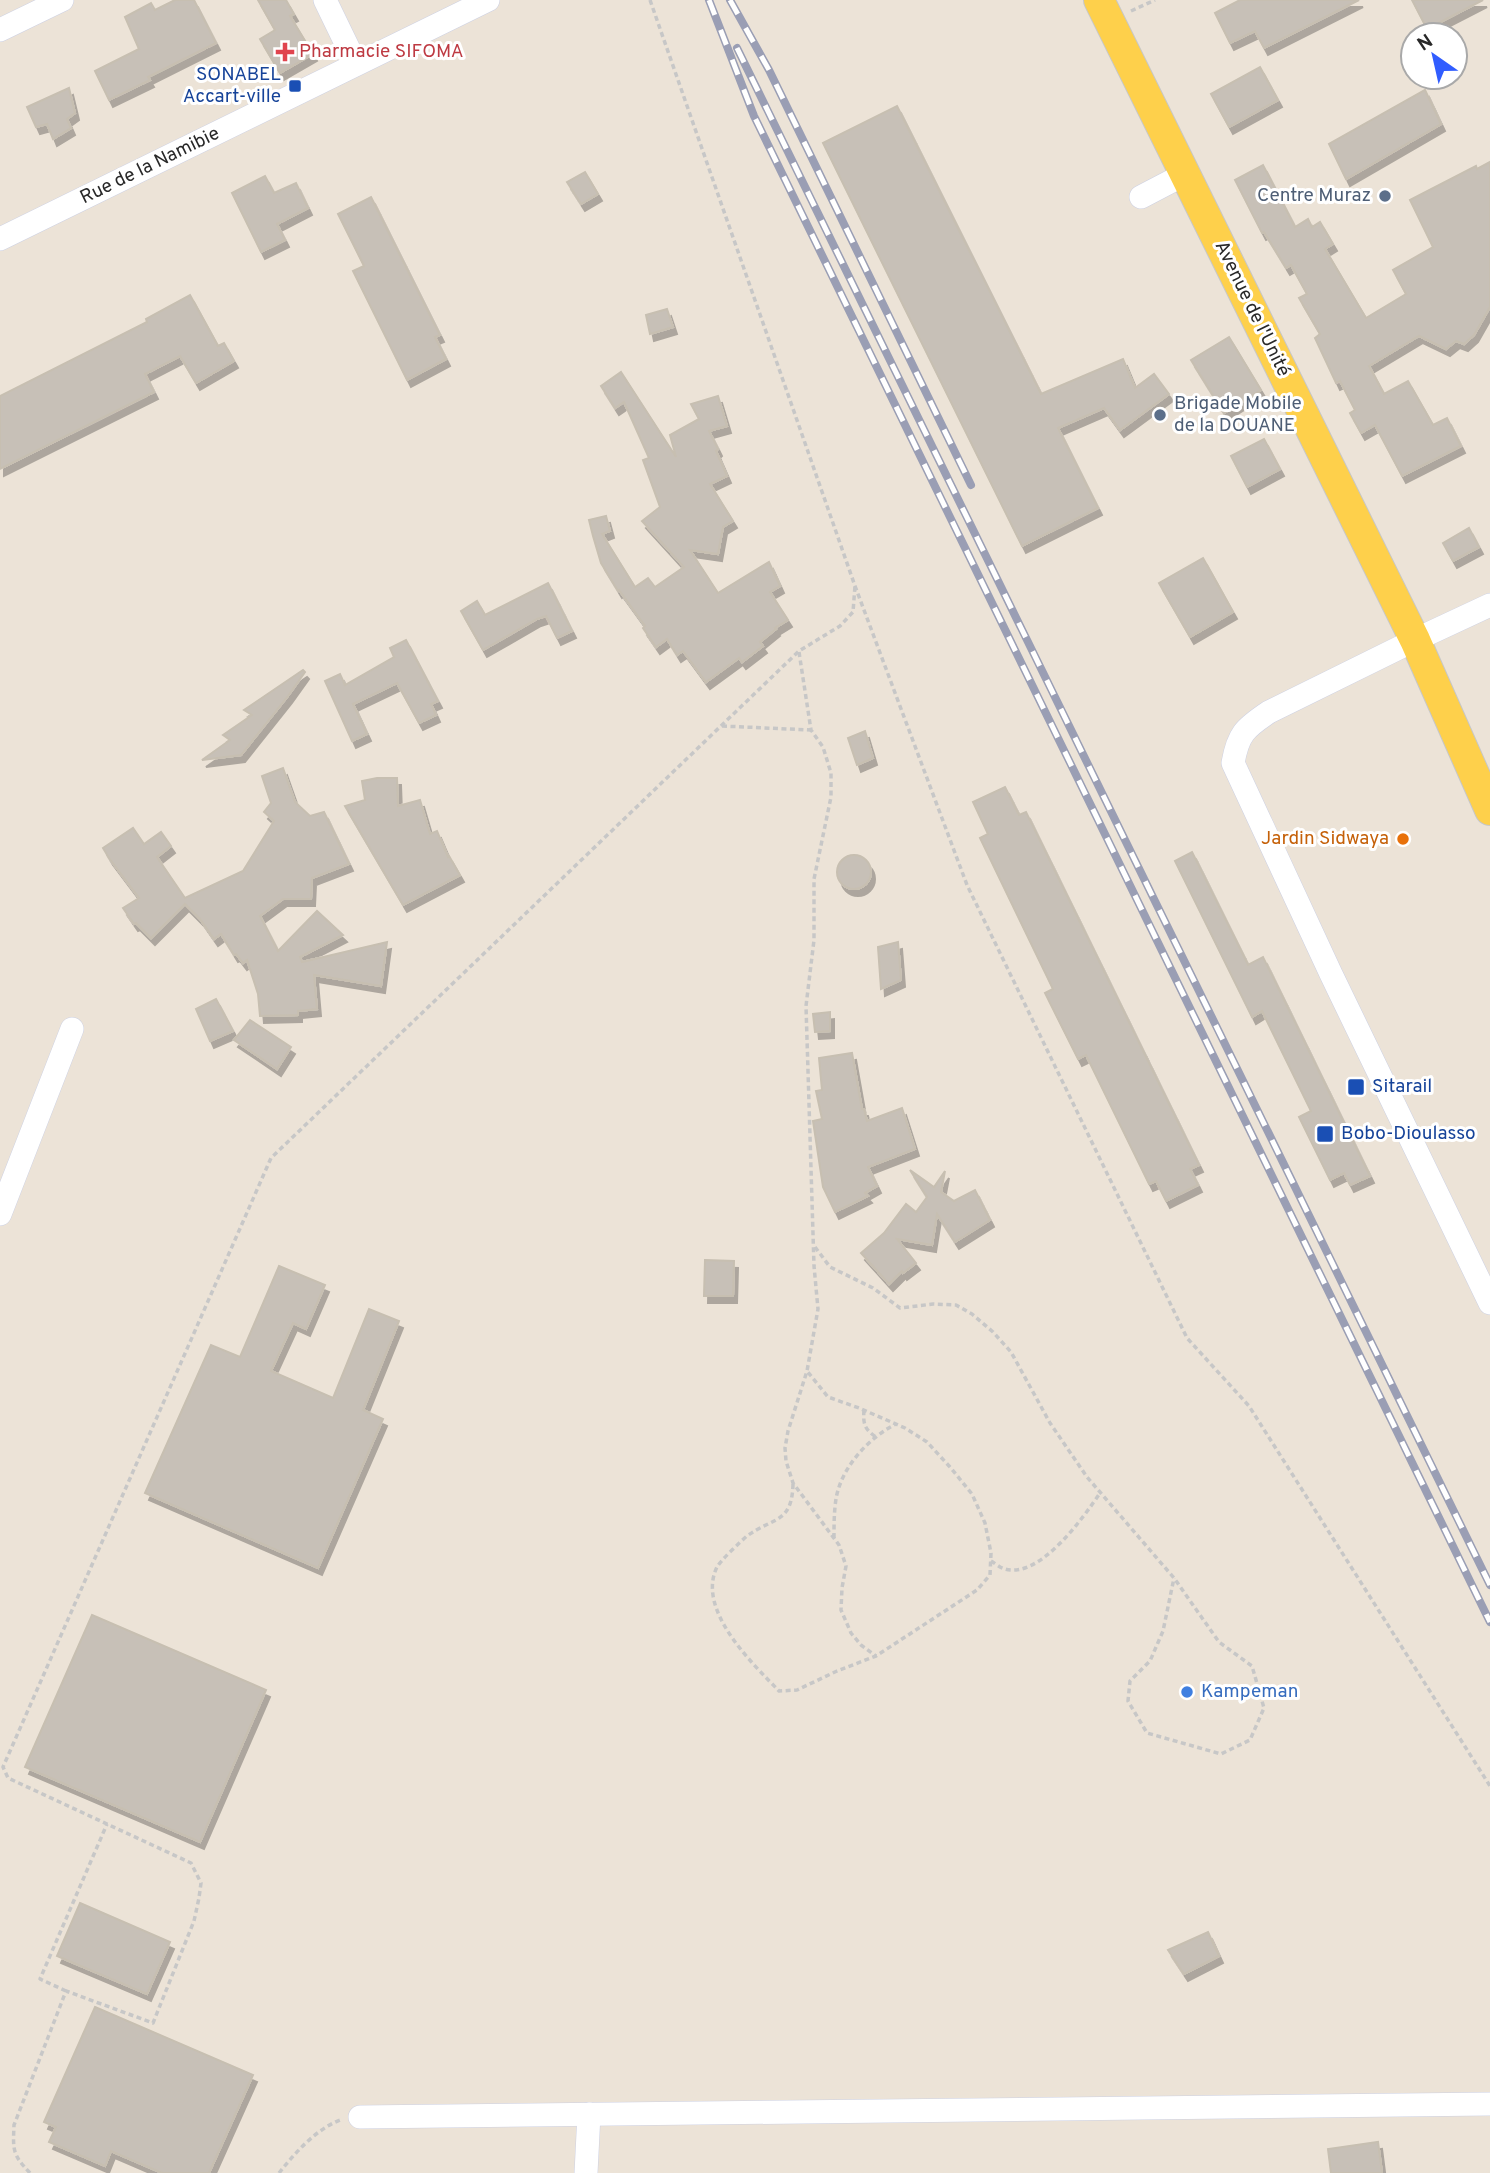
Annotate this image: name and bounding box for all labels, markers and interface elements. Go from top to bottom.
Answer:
north arrow [1399,21,1469,91]
text: N [1413,30,1438,57]
place label: Pharmacie SIFOMA [299,40,464,64]
marker: Pharmacie SIFOMA [277,44,293,60]
place label: SONABEL Accart-ville [183,63,281,109]
marker: SONABEL Accart-ville [287,78,303,94]
street label: Rue de la Namibie [76,122,224,210]
place label: Centre Muraz [1257,184,1371,208]
marker: Centre Muraz [1377,188,1393,204]
street label: Avenue de l'Unité [1209,237,1295,381]
place label: Brigade Mobile de la DOUANE [1174,392,1302,438]
marker: Brigade Mobile de la DOUANE [1152,407,1168,423]
place label: Jardin Sidwaya [1261,827,1389,851]
marker: Jardin Sidwaya [1395,831,1411,847]
place label: Sitarail [1372,1075,1432,1099]
marker: Sitarail [1346,1077,1366,1097]
place label: Bobo-Dioulasso [1341,1122,1476,1146]
marker: Bobo-Dioulasso [1315,1124,1335,1144]
place label: Kampeman [1201,1680,1298,1704]
marker: Kampeman [1179,1684,1195,1700]

